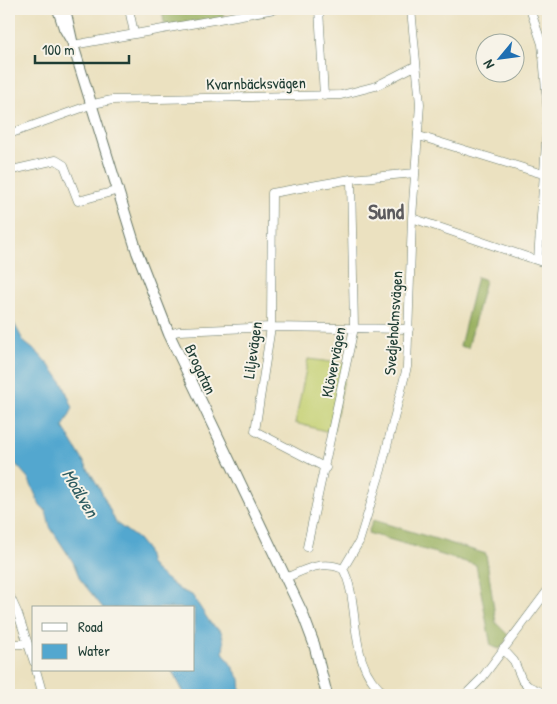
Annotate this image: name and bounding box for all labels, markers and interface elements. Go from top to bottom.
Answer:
scale bar [35,32,129,64]
north arrow [474,32,524,82]
text: 100 m [42,39,75,60]
text: N [478,56,498,72]
street label: Kvarnbäcksvägen [206,71,306,95]
district label: Sund [368,197,405,226]
street label: Svedjeholmsvägen [378,270,408,376]
street label: Liljevägen [237,320,267,380]
street label: Klövervägen [315,325,351,399]
street label: Brogatan [180,340,222,398]
water label: Moälven [56,464,106,523]
legend [32,606,195,672]
text: Road [78,616,103,637]
text: Water [78,640,110,661]

